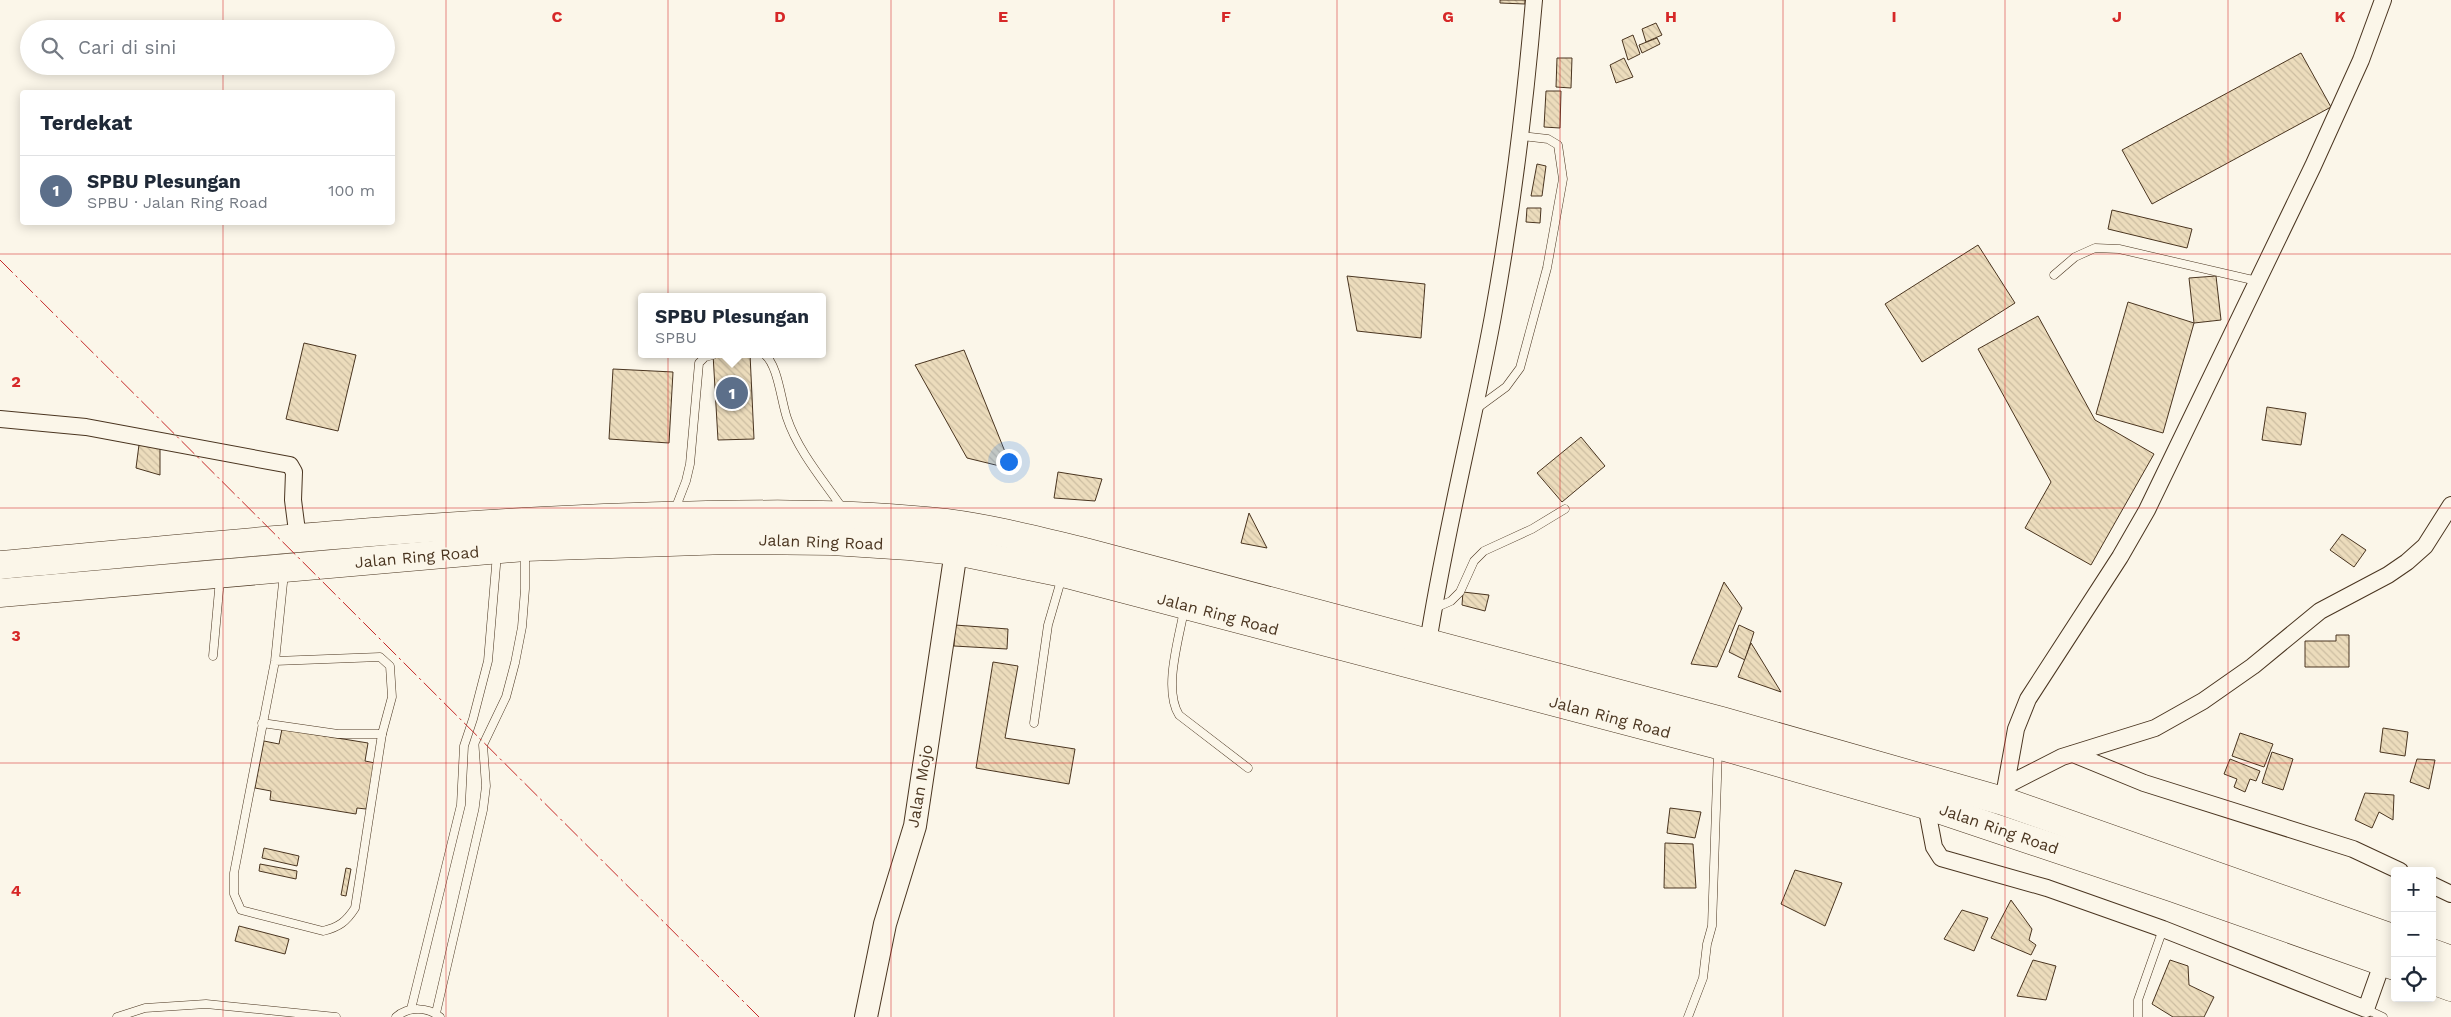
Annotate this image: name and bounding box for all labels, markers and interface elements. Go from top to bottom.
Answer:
text: C [552,7,563,26]
text: D [774,7,786,26]
text: E [998,7,1008,26]
text: F [1221,7,1231,26]
text: G [1442,7,1454,26]
text: H [1665,7,1677,26]
text: I [1891,7,1897,26]
text: J [2112,7,2122,26]
text: K [2334,7,2346,26]
search box [20,20,395,75]
icon: search [38,34,66,62]
text: Cari di sini [78,36,176,59]
text: Terdekat [40,110,132,135]
text: SPBU Plesungan [87,170,241,193]
text: 1 [53,181,59,200]
text: 100 m [328,181,375,200]
text: SPBU · Jalan Ring Road [87,193,268,212]
popup [638,293,826,358]
text: SPBU Plesungan [655,305,809,328]
text: SPBU [655,328,697,347]
text: 2 [11,372,21,391]
pin: 1 [716,374,748,412]
your location [996,449,1022,475]
street label: Jalan Ring Road [758,530,884,554]
street label: Jalan Ring Road [354,542,480,572]
street label: Jalan Ring Road [1155,589,1281,639]
text: 3 [11,626,21,645]
street label: Jalan Ring Road [1547,692,1673,742]
street label: Jalan Mojo [903,743,937,829]
street label: Jalan Ring Road [1937,800,2061,858]
map controls [2391,867,2436,1002]
button: + [2391,867,2436,912]
text: 4 [11,881,21,900]
button: − [2391,912,2436,957]
button: locate [2391,957,2436,1002]

